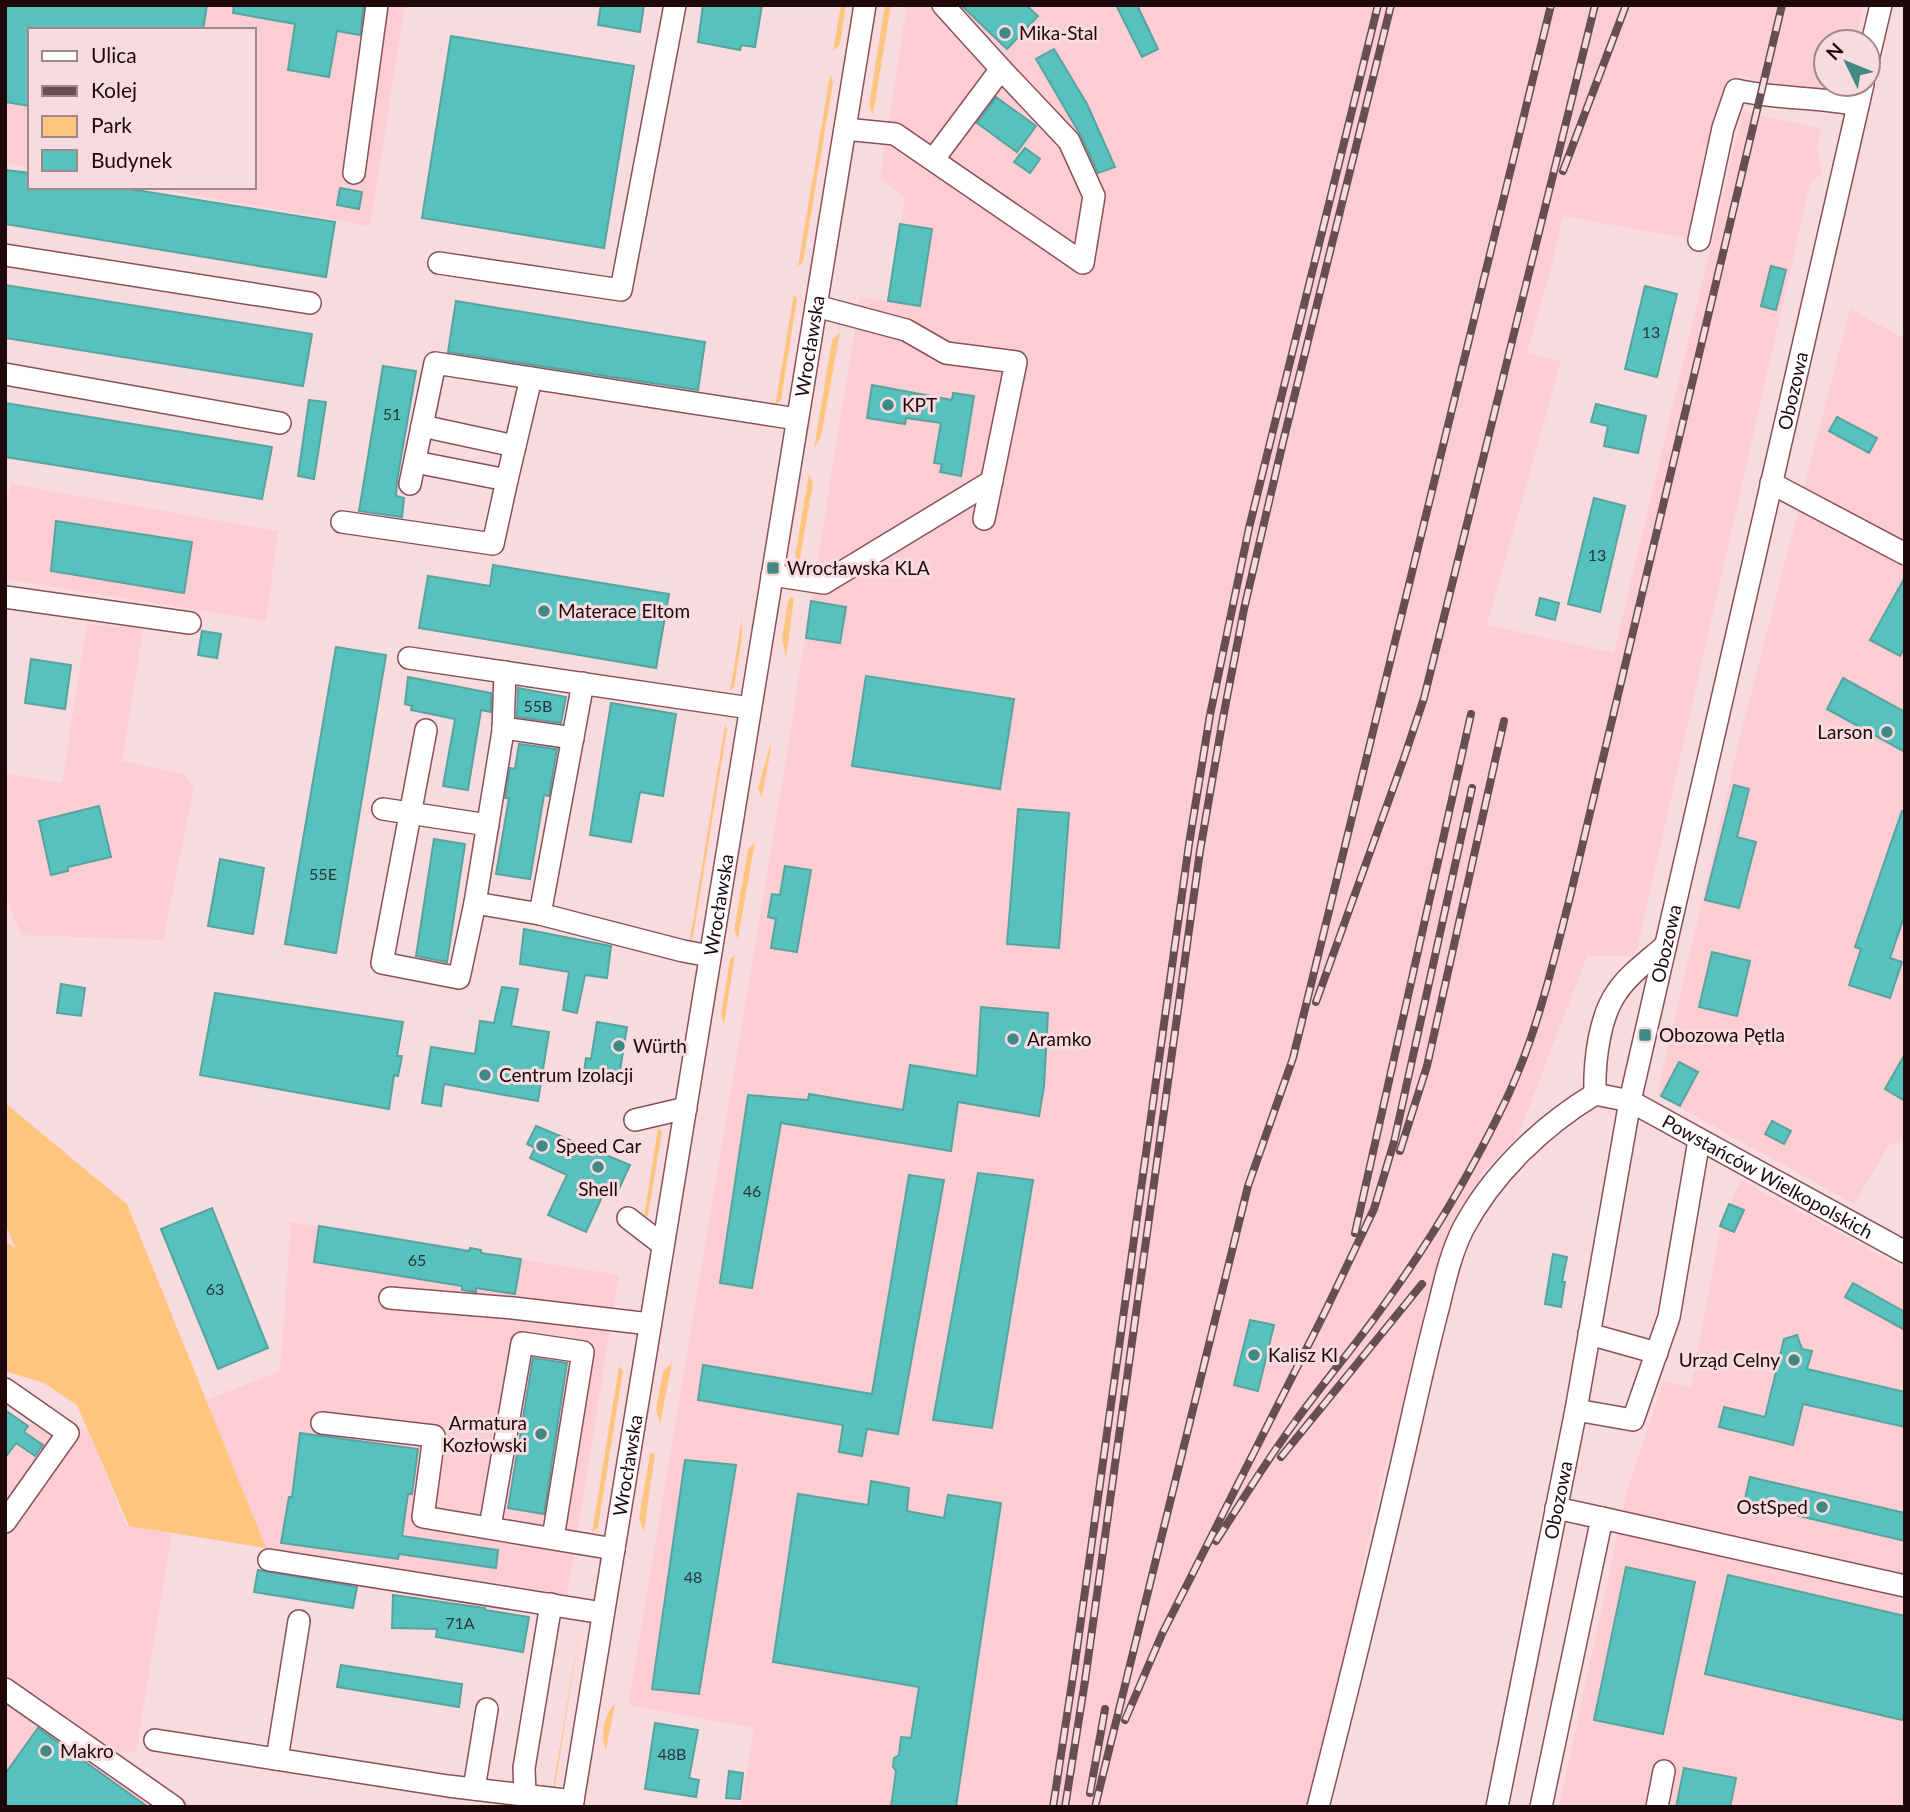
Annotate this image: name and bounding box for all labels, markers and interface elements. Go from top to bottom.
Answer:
place label: Mika-Stal [1019,21,1098,44]
marker: Mika-Stal [997,25,1013,41]
legend [28,28,256,189]
north arrow [1812,28,1882,98]
text: N [1821,38,1848,64]
text: Ulica [91,42,137,67]
text: Kolej [91,77,137,102]
text: Park [91,112,132,137]
text: Budynek [91,147,172,172]
street label: Wrocławska [789,294,829,399]
house number: 13 [1642,322,1660,341]
street label: Obozowa [1772,349,1812,432]
place label: KPT [902,393,937,416]
marker: KPT [880,397,896,413]
house number: 51 [383,404,401,423]
house number: 13 [1588,545,1606,564]
place label: Wrocławska KLA [787,556,930,579]
marker: Wrocławska KLA [765,560,781,576]
place label: Materace Eltom [558,599,690,622]
marker: Materace Eltom [536,603,552,619]
house number: 55B [524,696,552,715]
place label: Larson [1817,720,1873,743]
marker: Larson [1879,724,1895,740]
street label: Wrocławska [699,852,738,957]
house number: 55E [309,864,337,883]
street label: Obozowa [1645,902,1686,985]
place label: Obozowa Pętla [1659,1023,1785,1046]
place label: Aramko [1027,1027,1092,1050]
marker: Obozowa Pętla [1637,1027,1653,1043]
marker: Aramko [1005,1031,1021,1047]
place label: Würth [633,1034,687,1057]
marker: Würth [611,1038,627,1054]
place label: Centrum Izolacji [499,1063,633,1086]
marker: Centrum Izolacji [477,1067,493,1083]
street label: Powstańców Wielkopolskich [1659,1109,1877,1243]
place label: Speed Car [556,1134,641,1157]
marker: Speed Car [534,1138,550,1154]
marker: Shell [590,1159,606,1175]
place label: Shell [578,1177,618,1200]
house number: 46 [743,1181,761,1200]
house number: 65 [408,1250,426,1269]
house number: 63 [206,1279,224,1298]
place label: Kalisz Kl [1268,1343,1338,1366]
marker: Kalisz Kl [1246,1347,1262,1363]
place label: Urząd Celny [1679,1348,1780,1371]
marker: Urząd Celny [1786,1352,1802,1368]
place label: Armatura Kozłowski [442,1411,527,1456]
street label: Wrocławska [607,1413,647,1518]
marker: Armatura Kozłowski [533,1426,549,1442]
street label: Obozowa [1539,1459,1577,1541]
place label: OstSped [1736,1495,1808,1518]
marker: OstSped [1814,1499,1830,1515]
house number: 48 [684,1567,702,1586]
house number: 71A [445,1613,475,1632]
place label: Makro [60,1739,114,1762]
marker: Makro [38,1743,54,1759]
house number: 48B [658,1744,686,1763]

